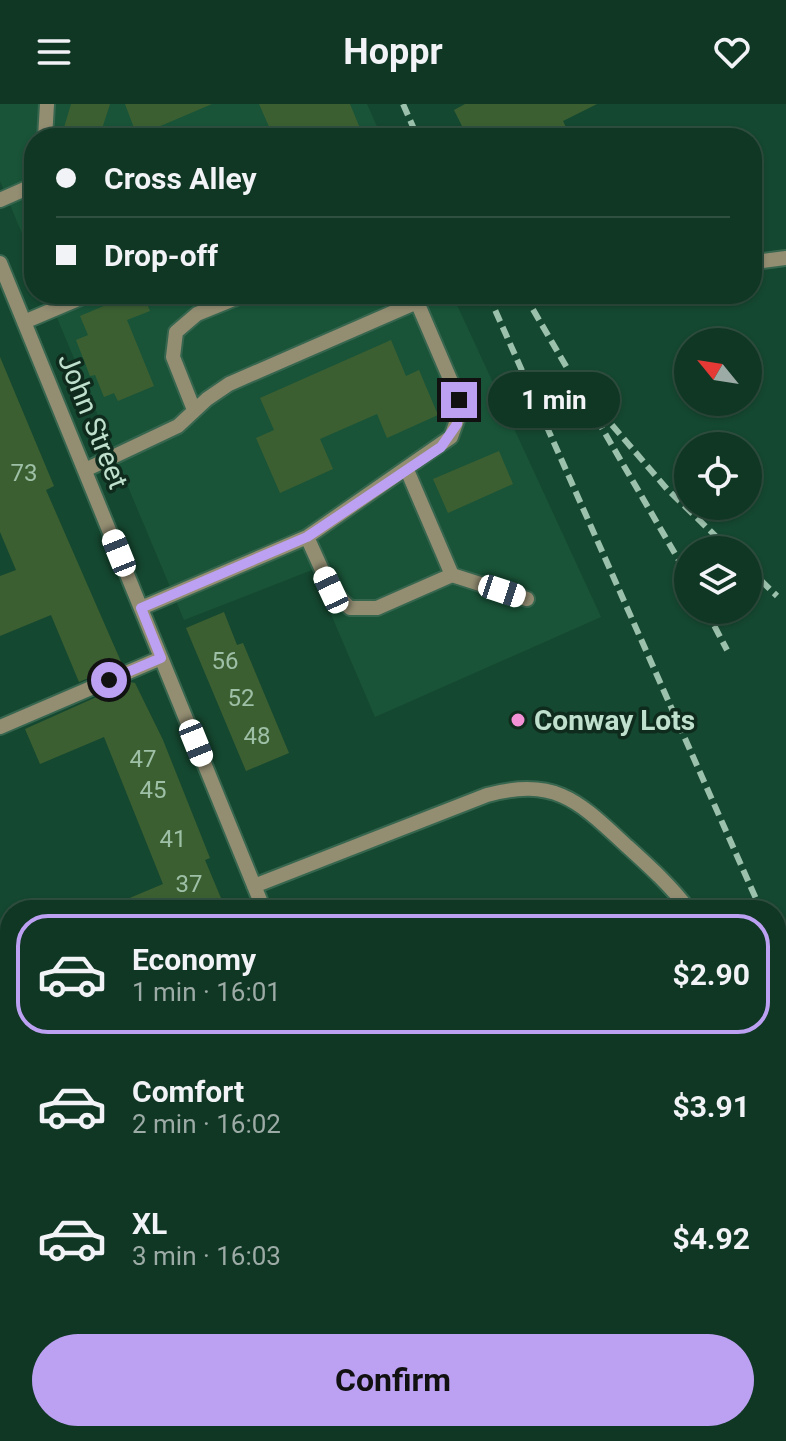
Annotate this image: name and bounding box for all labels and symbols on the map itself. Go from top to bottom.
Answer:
north arrow [674,328,762,416]
street label: John Street [51,348,135,494]
callout: 1 min [487,372,619,428]
route end [441,382,477,418]
house number: 73 [11,459,37,487]
car [99,526,139,580]
car [310,563,352,617]
car [475,572,529,610]
house number: 56 [212,647,238,675]
route start [91,662,127,698]
house number: 52 [228,684,254,712]
place label: Conway Lots [534,704,695,737]
marker: Conway Lots [509,711,527,729]
car [176,716,216,770]
house number: 48 [244,722,270,750]
house number: 47 [130,745,156,773]
house number: 45 [140,776,166,804]
house number: 41 [160,825,186,853]
house number: 37 [176,870,202,898]

